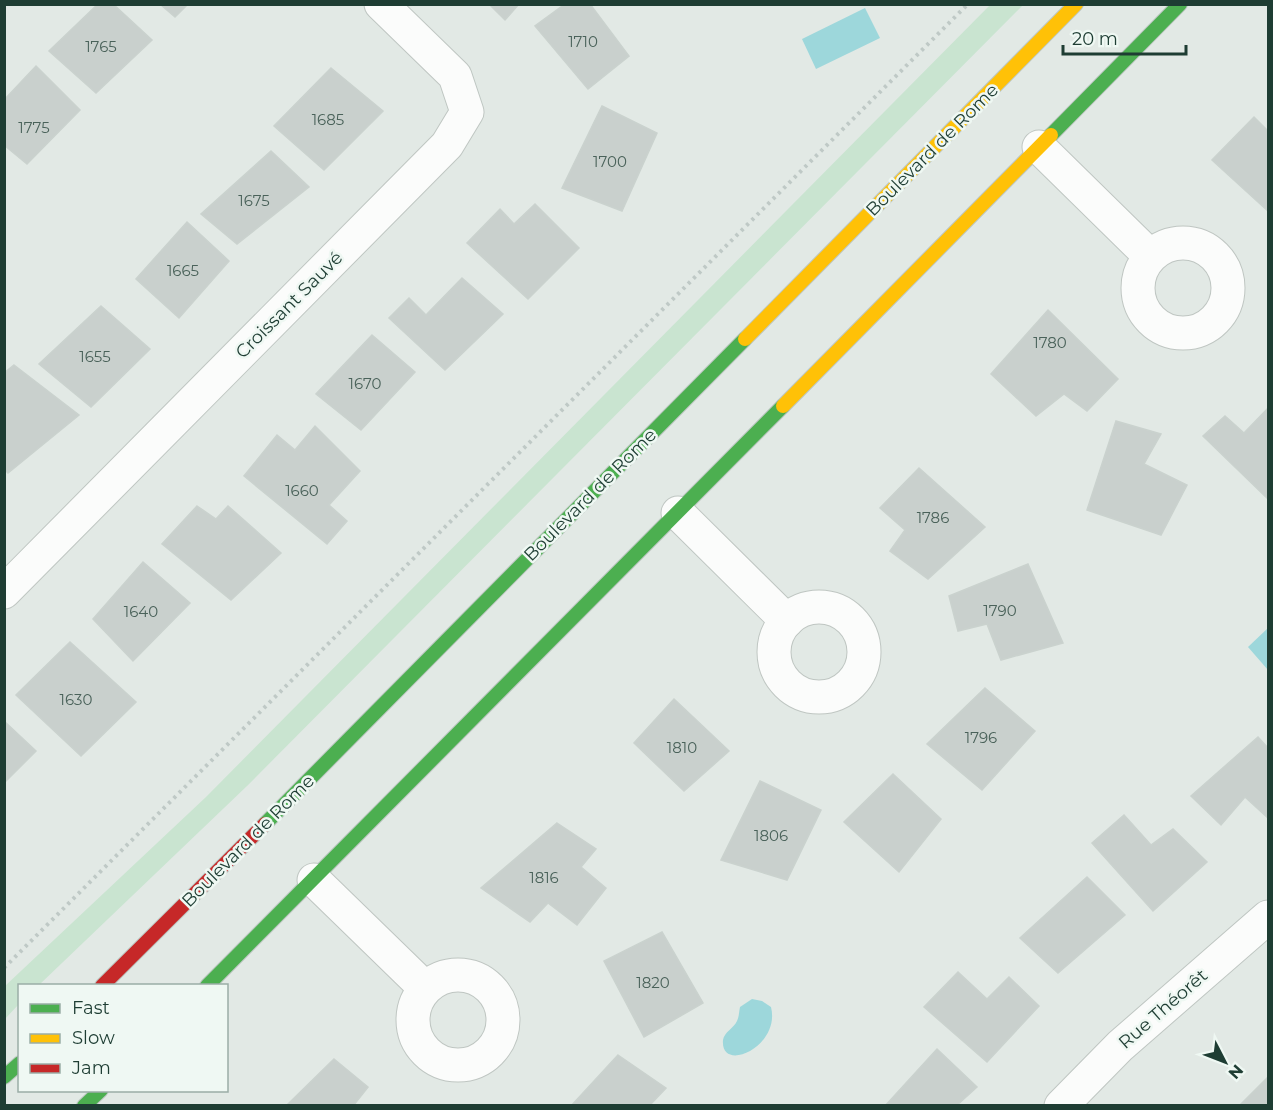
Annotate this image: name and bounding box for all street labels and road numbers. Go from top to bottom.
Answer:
street label: Boulevard de Rome [861,79,1003,221]
street label: Croissant Sauvé [231,247,347,363]
street label: Boulevard de Rome [519,424,661,566]
street label: Boulevard de Rome [177,770,319,912]
street label: Rue Théorêt [1114,964,1212,1054]

